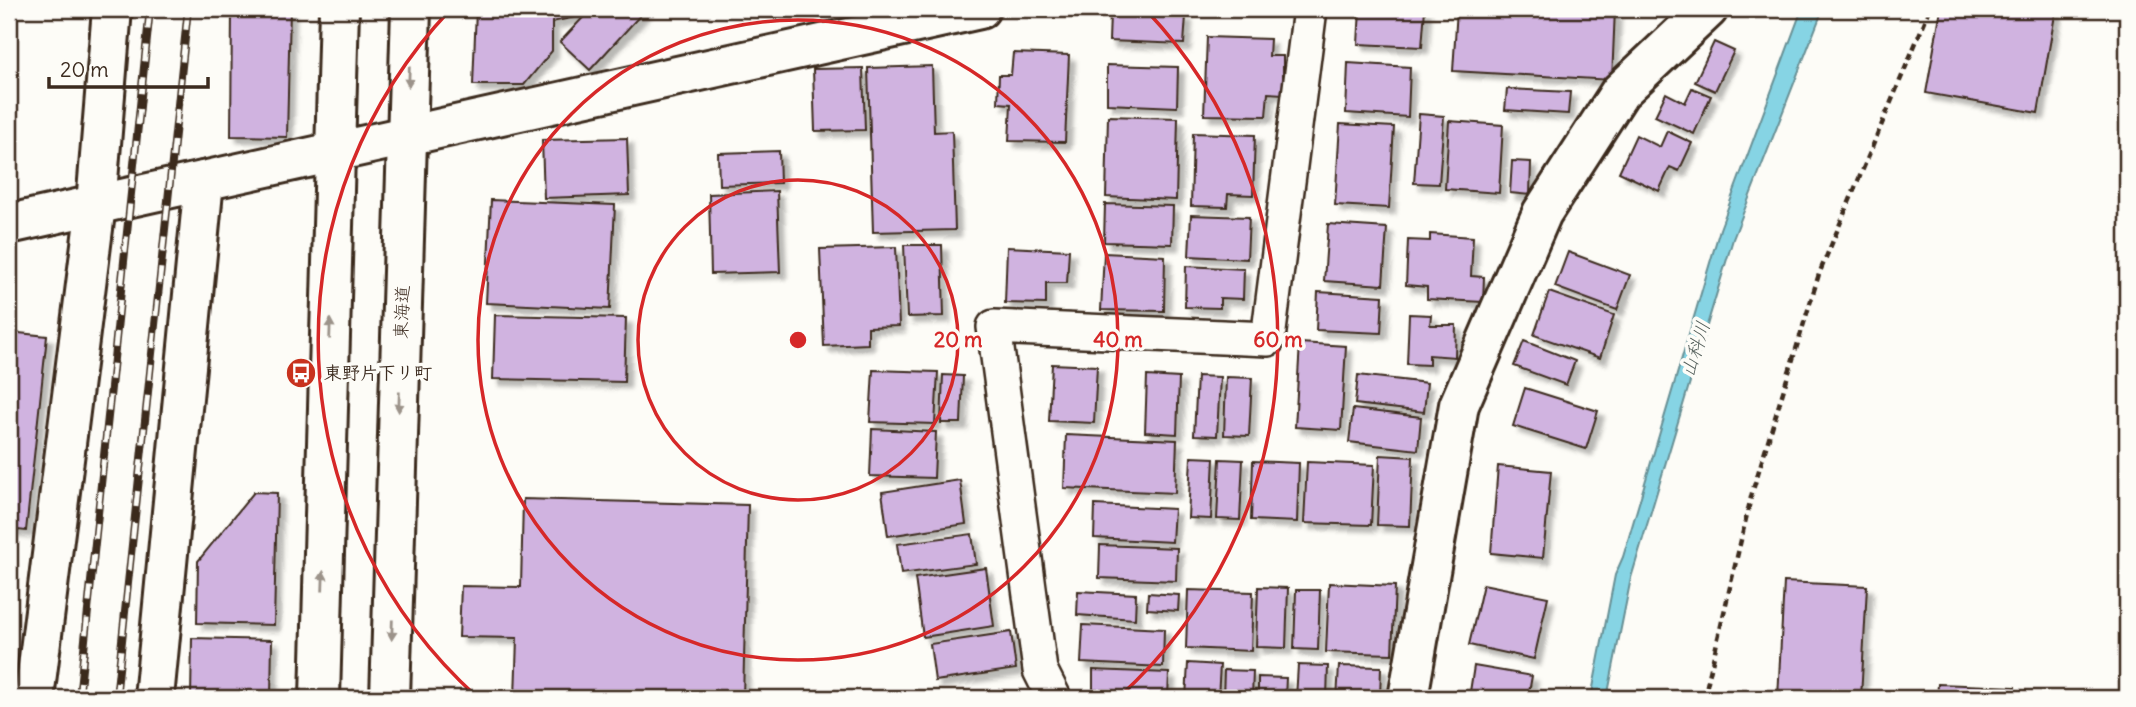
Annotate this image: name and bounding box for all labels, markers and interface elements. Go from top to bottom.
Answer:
scale bar [49,46,208,90]
text: 20 m [60,56,109,83]
one-way arrow [403,66,415,88]
street label: 東海道 [389,285,414,339]
one-way arrow [324,318,336,340]
water label: 山科川 [1675,318,1715,380]
text: 20 m [934,326,983,353]
text: 40 m [1093,326,1143,353]
text: 60 m [1253,326,1303,353]
centre of rings [786,328,810,352]
bus stop icon: 東野片下リ町 [284,356,318,390]
place label: 東野片下リ町 [324,361,432,384]
one-way arrow [394,392,405,414]
one-way arrow [318,570,329,592]
one-way arrow [386,619,398,641]

